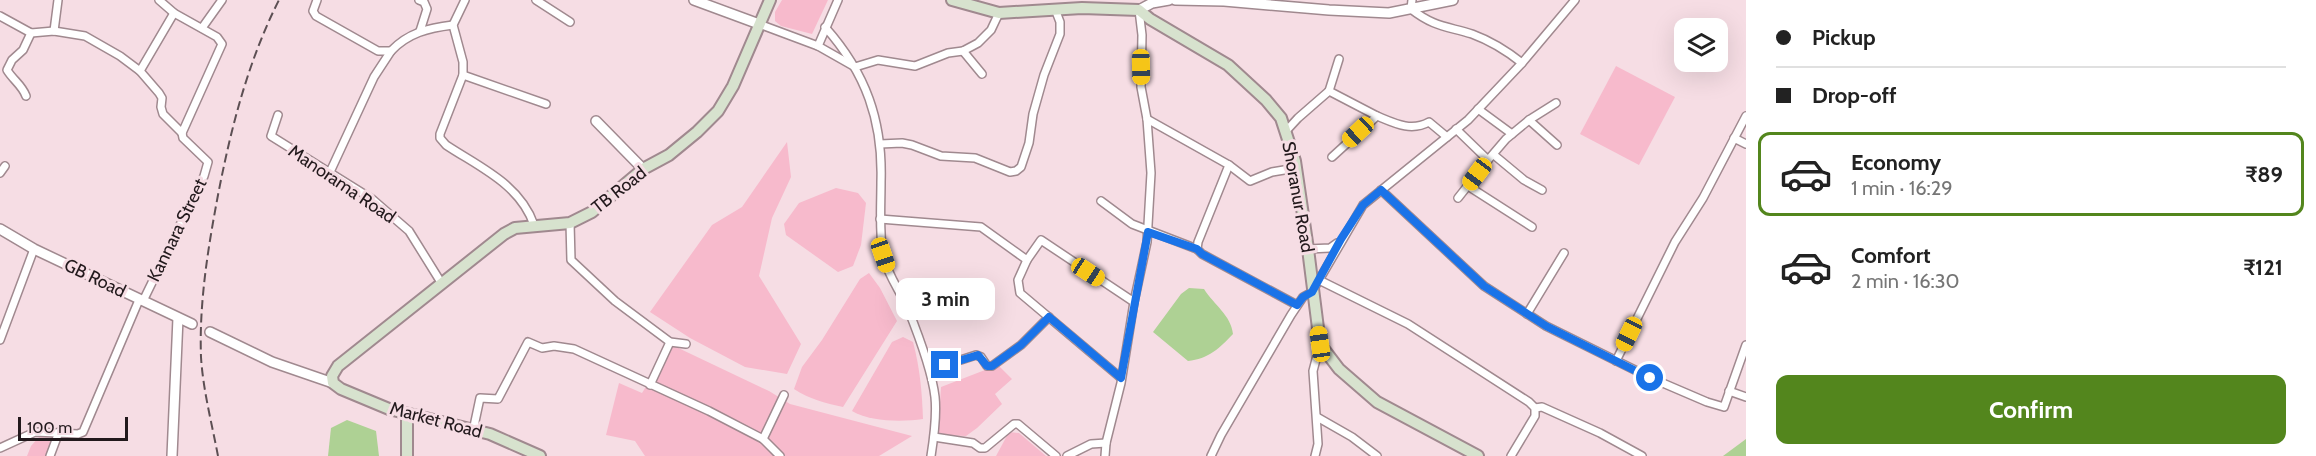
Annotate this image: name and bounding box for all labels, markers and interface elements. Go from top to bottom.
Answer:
map controls [1674,18,1728,72]
button: layers [1674,18,1728,72]
text: Pickup [1812,24,1876,51]
car [1132,49,1150,85]
text: Drop-off [1812,82,1896,109]
car [1339,113,1377,151]
street label: Manorama Road [284,140,400,228]
street label: Shoranur Road [1277,140,1319,254]
icon: car [1779,147,1833,201]
text: Economy [1851,149,1941,176]
car [1459,154,1495,194]
text: ₹89 [2245,161,2283,188]
street label: TB Road [587,162,651,218]
street label: Kannara Street [143,175,211,285]
text: 1 min · 16:29 [1851,176,1953,200]
car [869,235,897,275]
icon: car [1779,240,1833,294]
text: Comfort [1851,242,1930,269]
street label: GB Road [61,254,129,302]
text: ₹121 [2243,254,2283,281]
car [1068,255,1108,289]
text: 2 min · 16:30 [1851,269,1960,293]
callout: 3 min [896,278,994,320]
text: 3 min [921,287,970,311]
car [1613,314,1645,354]
car [1309,325,1331,363]
route end [931,351,958,378]
route start [1636,364,1663,391]
button: Confirm [1776,375,2286,444]
street label: Market Road [387,397,485,443]
scale bar [18,414,128,442]
text: 100 m [27,418,72,437]

